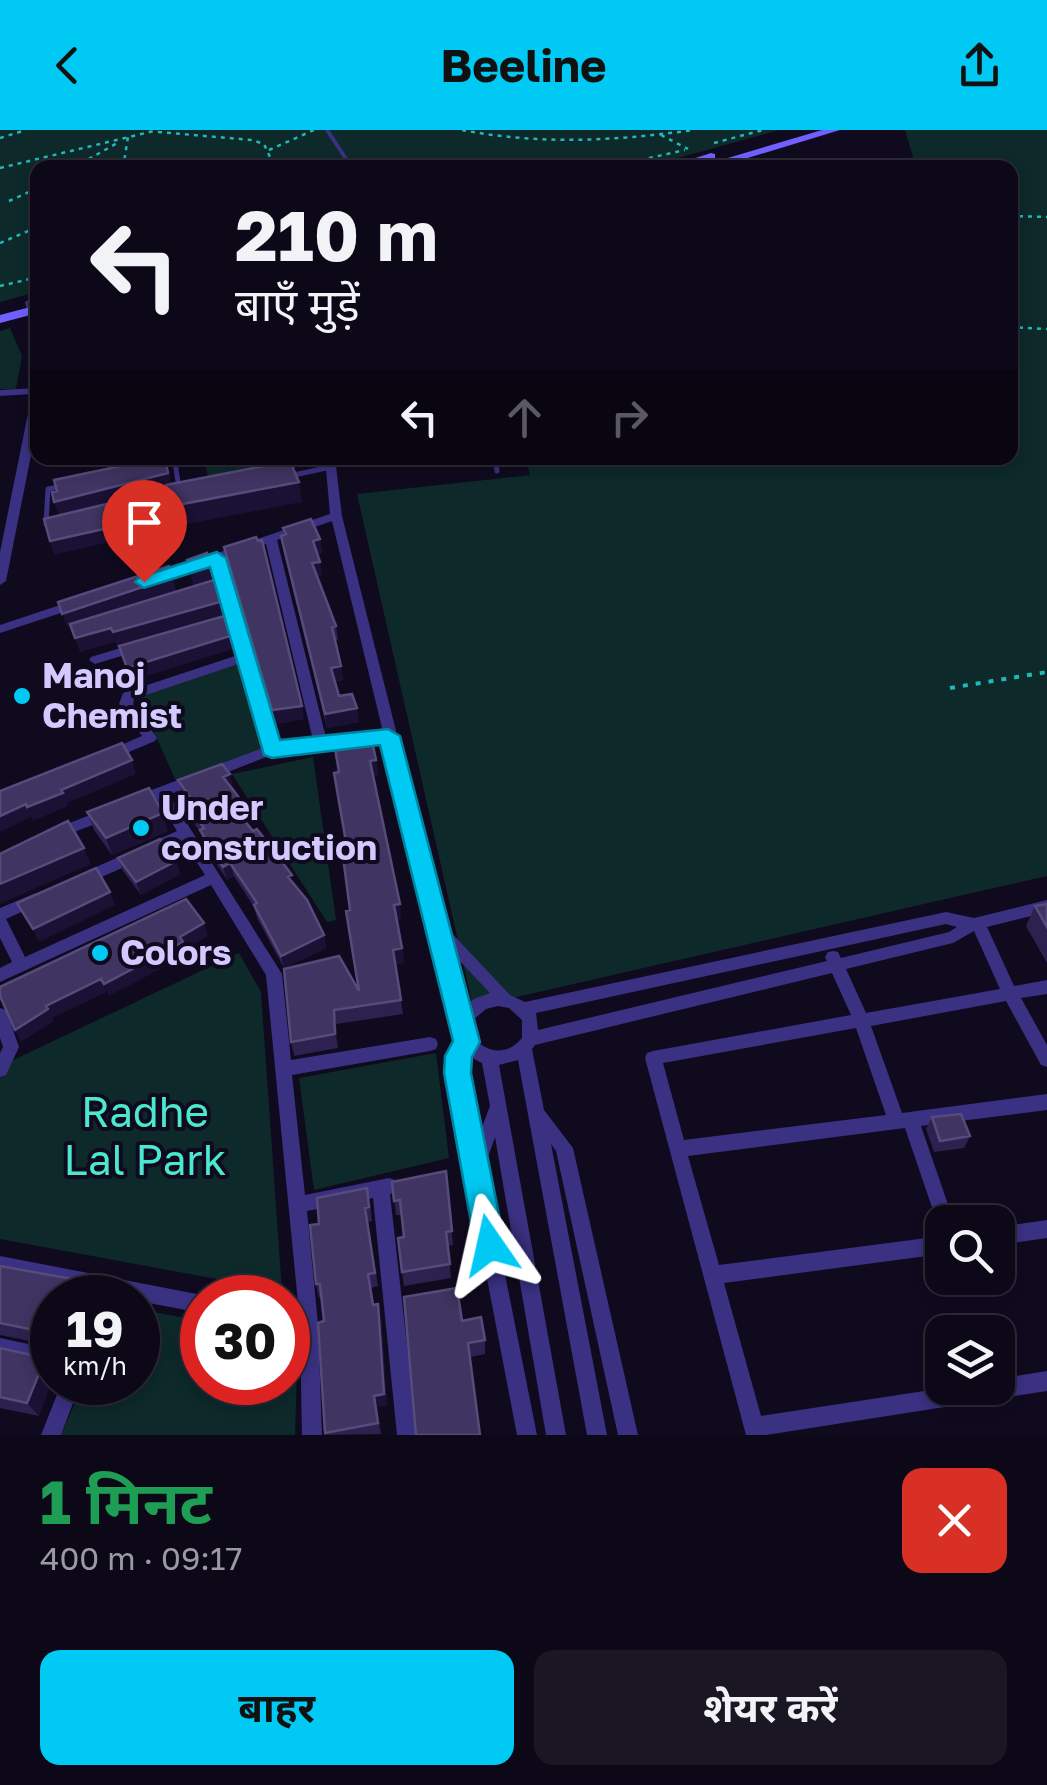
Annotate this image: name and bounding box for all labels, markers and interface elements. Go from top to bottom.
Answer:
icon: back [40,38,95,93]
text: Beeline [440,38,607,92]
icon: share [952,38,1007,93]
text: 210 m [235,192,438,276]
icon: left [70,200,200,330]
text: बाएँ मुड़ें [235,277,359,331]
icon: left [392,390,447,445]
icon: ahead [497,390,552,445]
icon: right [602,390,657,445]
pin [102,480,187,583]
icon: arrive [117,495,172,550]
place label: Manoj Chemist [42,654,182,736]
marker: Manoj Chemist [11,685,33,707]
place label: Under construction [161,786,377,868]
marker: Under construction [130,817,152,839]
place label: Colors [120,931,232,973]
marker: Colors [89,942,111,964]
park label: Radhe Lal Park [64,1086,226,1184]
position arrow [438,1193,542,1297]
map controls [925,1205,1015,1405]
button: search [925,1205,1015,1295]
speed limit sign: 30 [180,1275,310,1405]
text: 19 [66,1298,124,1358]
button: layers [925,1315,1015,1405]
text: km/h [63,1350,127,1381]
text: 1 मिनट [40,1465,212,1537]
button: close [902,1468,1007,1573]
text: 400 m · 09:17 [40,1539,242,1577]
button: बाहर [40,1650,514,1765]
button: शेयर करें [534,1650,1007,1765]

